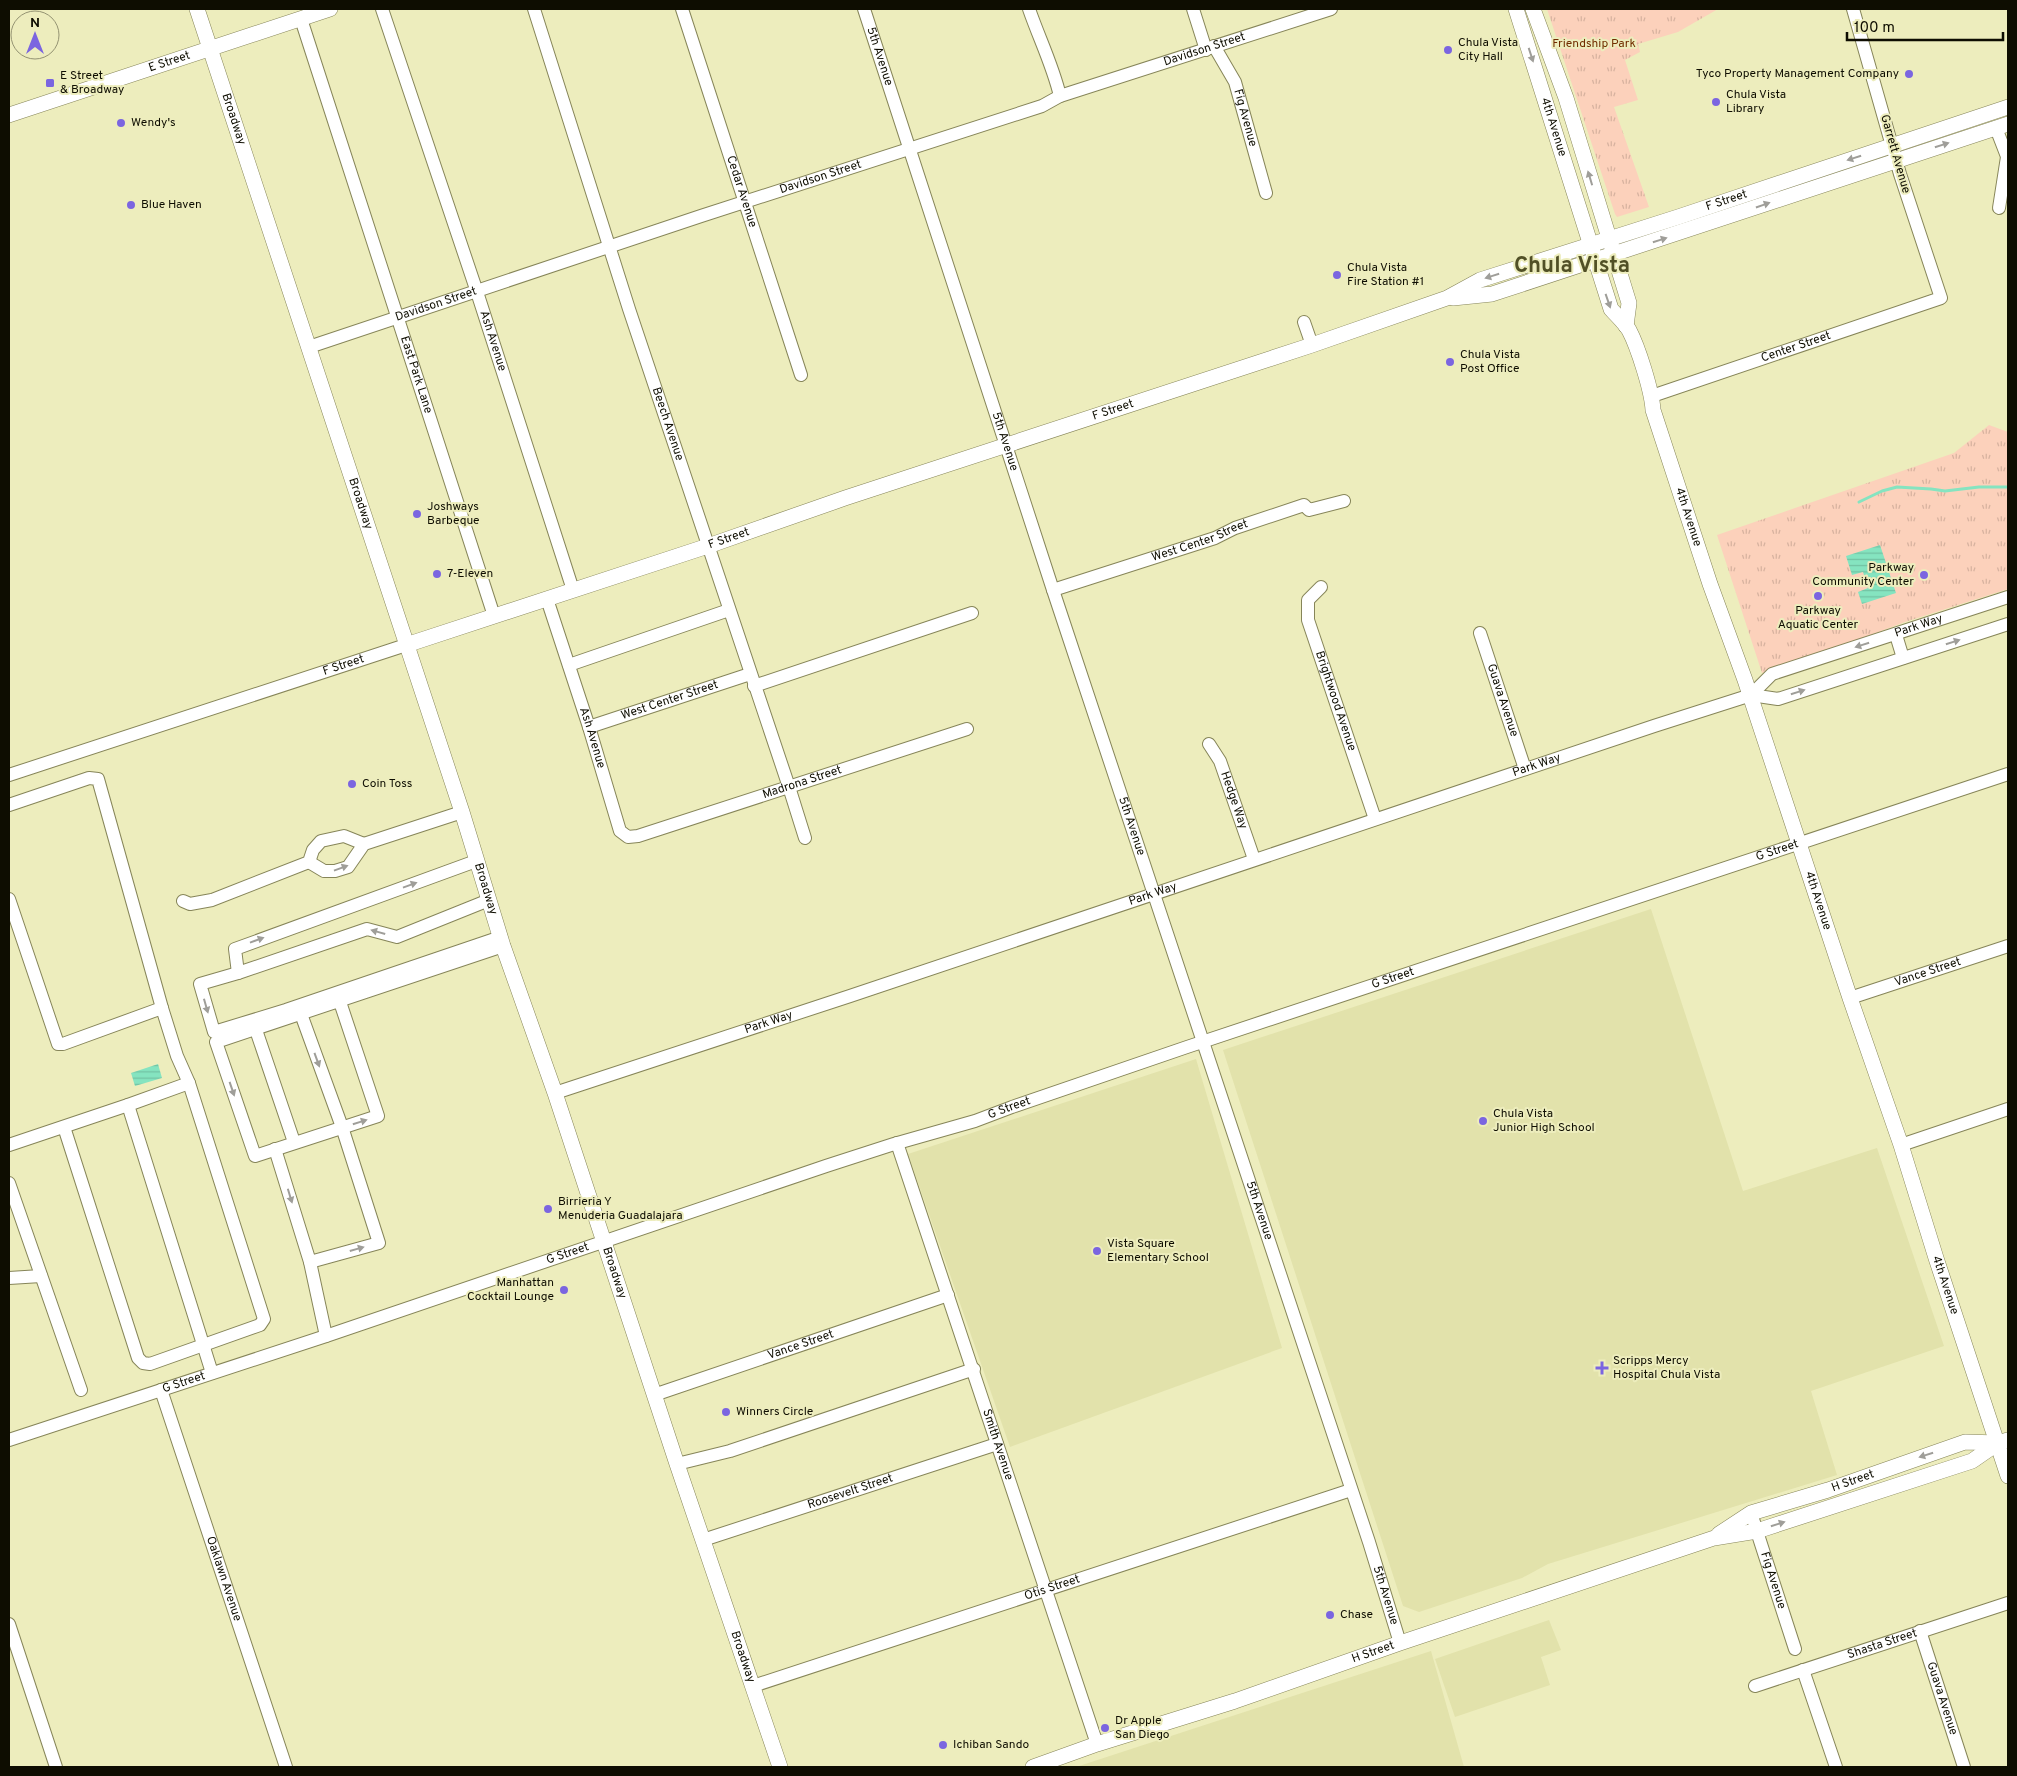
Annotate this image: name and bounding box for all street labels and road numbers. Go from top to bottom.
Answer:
street label: 5th Avenue [862,25,897,88]
street label: Davidson Street [1162,29,1247,70]
street label: E Street [146,48,192,76]
street label: Fig Avenue [1229,87,1261,149]
street label: Broadway [217,91,249,147]
street label: 4th Avenue [1537,96,1570,159]
street label: Garrett Avenue [1876,113,1914,195]
street label: Cedar Avenue [722,153,761,230]
street label: Davidson Street [778,157,864,198]
street label: F Street [1704,186,1749,215]
street label: Davidson Street [393,283,479,326]
street label: Ash Avenue [476,309,510,373]
street label: Center Street [1759,328,1833,366]
street label: East Park Lane [396,334,436,416]
street label: Beech Avenue [648,385,687,463]
street label: F Street [1090,396,1136,424]
street label: 5th Avenue [988,410,1022,473]
street label: Broadway [344,476,376,532]
street label: 4th Avenue [1671,486,1705,549]
street label: West Center Street [1150,516,1250,566]
street label: F Street [706,524,752,553]
street label: Park Way [1893,611,1945,641]
street label: Brightwood Avenue [1311,649,1360,753]
street label: F Street [321,651,366,680]
street label: Guava Avenue [1483,662,1522,739]
street label: West Center Street [619,677,721,724]
street label: Ash Avenue [575,705,609,770]
street label: Park Way [1511,750,1563,781]
street label: Madrona Street [760,762,844,803]
street label: Hedge Way [1216,769,1251,831]
street label: 5th Avenue [1114,795,1149,858]
street label: G Street [1754,836,1801,865]
street label: Broadway [470,861,501,917]
street label: 4th Avenue [1801,869,1835,932]
street label: Park Way [1127,879,1179,910]
street label: Vance Street [1893,954,1963,991]
street label: G Street [1369,964,1416,993]
street label: Park Way [743,1007,795,1038]
street label: G Street [986,1093,1033,1123]
street label: 5th Avenue [1242,1179,1276,1242]
street label: G Street [544,1239,591,1268]
street label: Broadway [598,1245,630,1301]
street label: 4th Avenue [1928,1254,1962,1317]
street label: Vance Street [766,1326,836,1364]
street label: G Street [160,1368,207,1397]
street label: Smith Avenue [978,1407,1017,1482]
street label: H Street [1829,1466,1876,1496]
street label: Roosevelt Street [806,1470,895,1513]
street label: Oaklawn Avenue [202,1534,245,1623]
street label: Fig Avenue [1756,1550,1790,1611]
street label: 5th Avenue [1369,1564,1402,1627]
street label: Otis Street [1022,1571,1082,1604]
street label: Shasta Street [1845,1625,1919,1663]
street label: Broadway [726,1629,759,1685]
street label: H Street [1350,1638,1397,1667]
street label: Guava Avenue [1923,1660,1961,1737]

